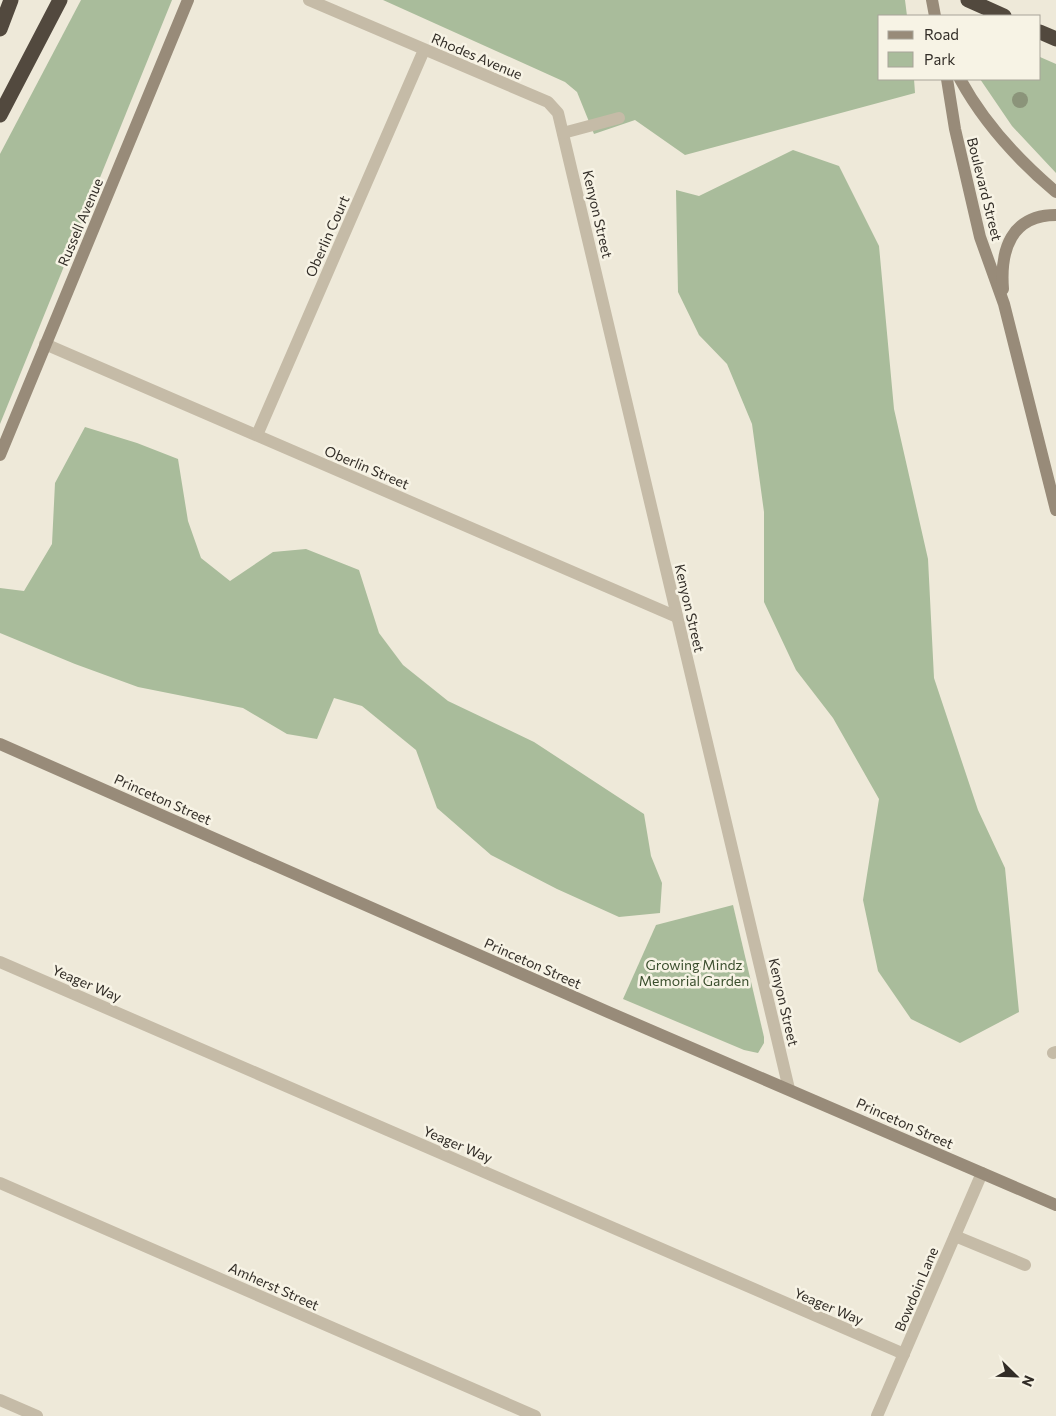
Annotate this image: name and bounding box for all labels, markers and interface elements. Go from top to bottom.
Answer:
legend [878,15,1041,80]
text: Road [924,25,959,43]
street label: Rhodes Avenue [429,29,525,83]
text: Park [924,50,955,68]
street label: Boulevard Street [964,135,1006,243]
street label: Kenyon Street [580,168,616,260]
street label: Russell Avenue [54,176,106,268]
street label: Oberlin Court [301,192,353,280]
street label: Oberlin Street [322,442,412,493]
street label: Kenyon Street [672,562,708,654]
street label: Princeton Street [112,770,214,828]
street label: Princeton Street [482,934,584,992]
park label: Growing Mindz Memorial Garden [639,956,749,989]
street label: Kenyon Street [766,956,802,1048]
street label: Yeager Way [50,961,124,1005]
street label: Princeton Street [854,1094,956,1152]
street label: Yeager Way [421,1122,495,1166]
street label: Bowdoin Lane [891,1244,941,1334]
street label: Amherst Street [226,1259,322,1314]
street label: Yeager Way [792,1284,866,1328]
north arrow [991,1351,1041,1401]
text: N [1019,1373,1038,1389]

